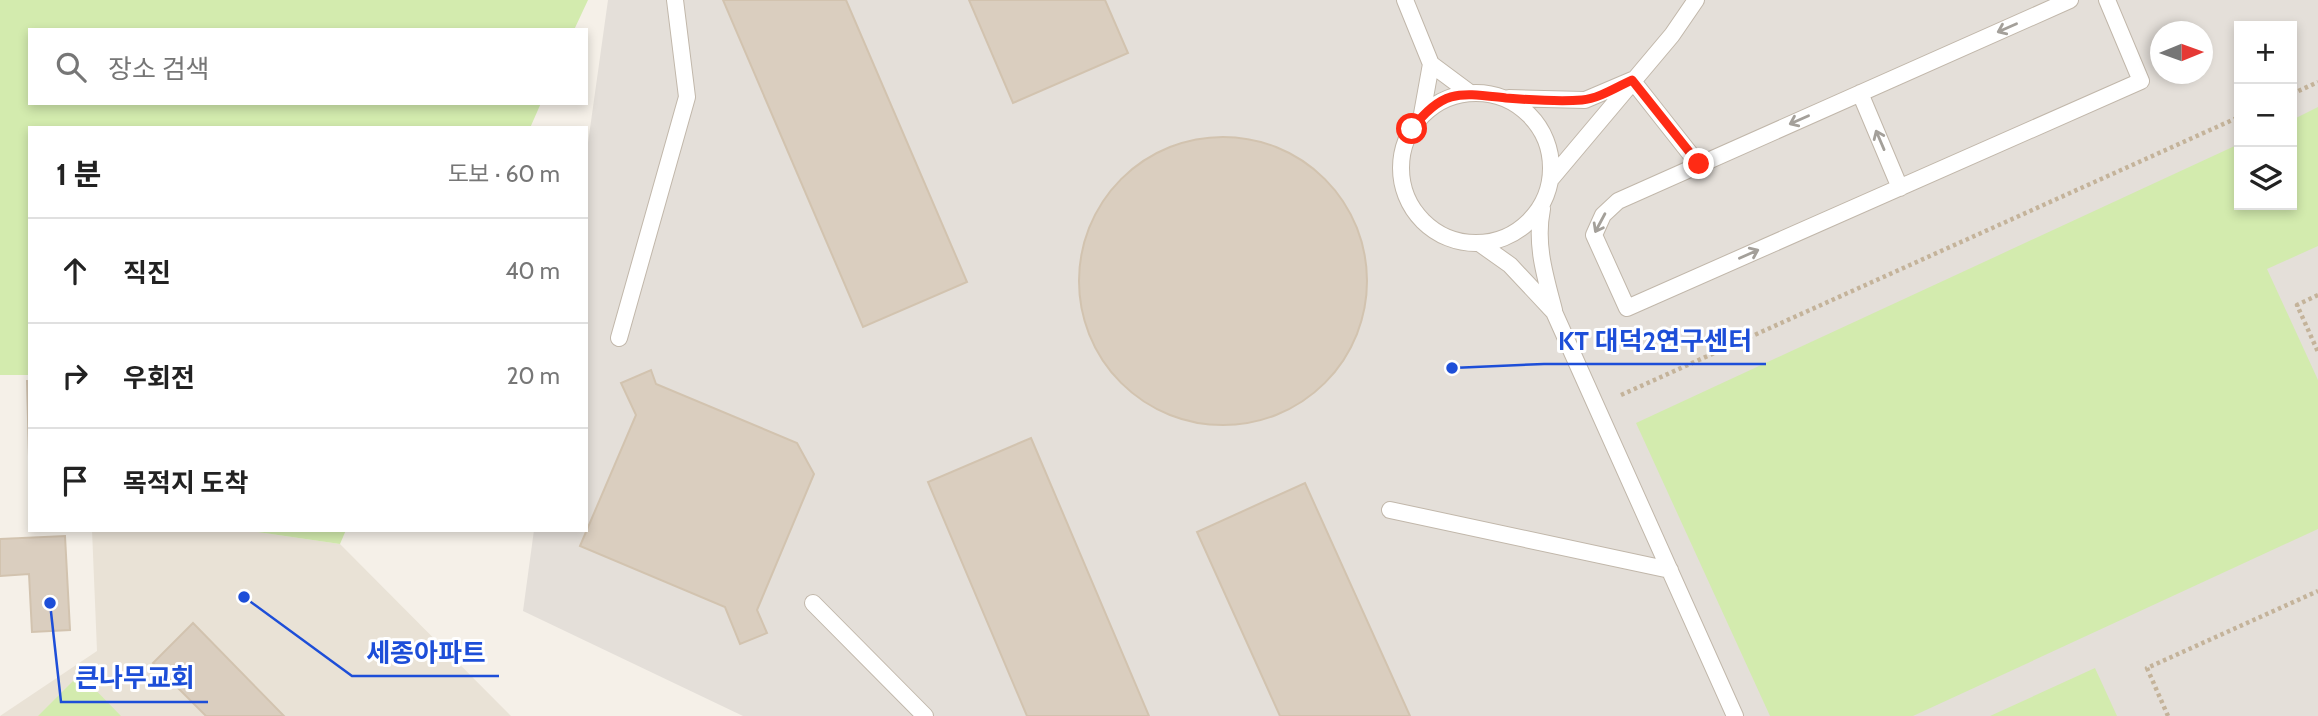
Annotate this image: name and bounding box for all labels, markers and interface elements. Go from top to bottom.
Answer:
north arrow [2150,21,2213,84]
map controls [2234,21,2297,210]
button: + [2234,21,2297,84]
one-way arrow [1997,22,2019,35]
search box [28,28,588,105]
icon: search [52,48,90,86]
text: 장소 검색 [108,53,210,85]
button: − [2234,84,2297,147]
route start [1396,113,1427,144]
one-way arrow [1789,114,1811,127]
one-way arrow [1873,130,1886,152]
button: layers [2234,147,2297,210]
route end [1683,148,1714,179]
text: 1 분 [56,156,101,193]
text: 도보 · 60 m [447,160,560,188]
one-way arrow [1593,212,1606,233]
one-way arrow [1738,247,1760,260]
icon: ahead [56,252,94,290]
text: 직진 [123,257,171,289]
text: 40 m [505,257,560,285]
callout: KT 대덕2연구센터 [1544,317,1766,364]
text: KT 대덕2연구센터 [1558,325,1752,357]
icon: right [56,357,94,395]
text: 우회전 [123,362,195,394]
text: 20 m [507,362,560,390]
icon: arrive [56,462,94,500]
text: 목적지 도착 [123,467,248,499]
callout: 세종아파트 [352,629,499,676]
text: 세종아파트 [366,637,486,669]
callout: 큰나무교회 [61,655,208,702]
text: 큰나무교회 [75,662,195,694]

